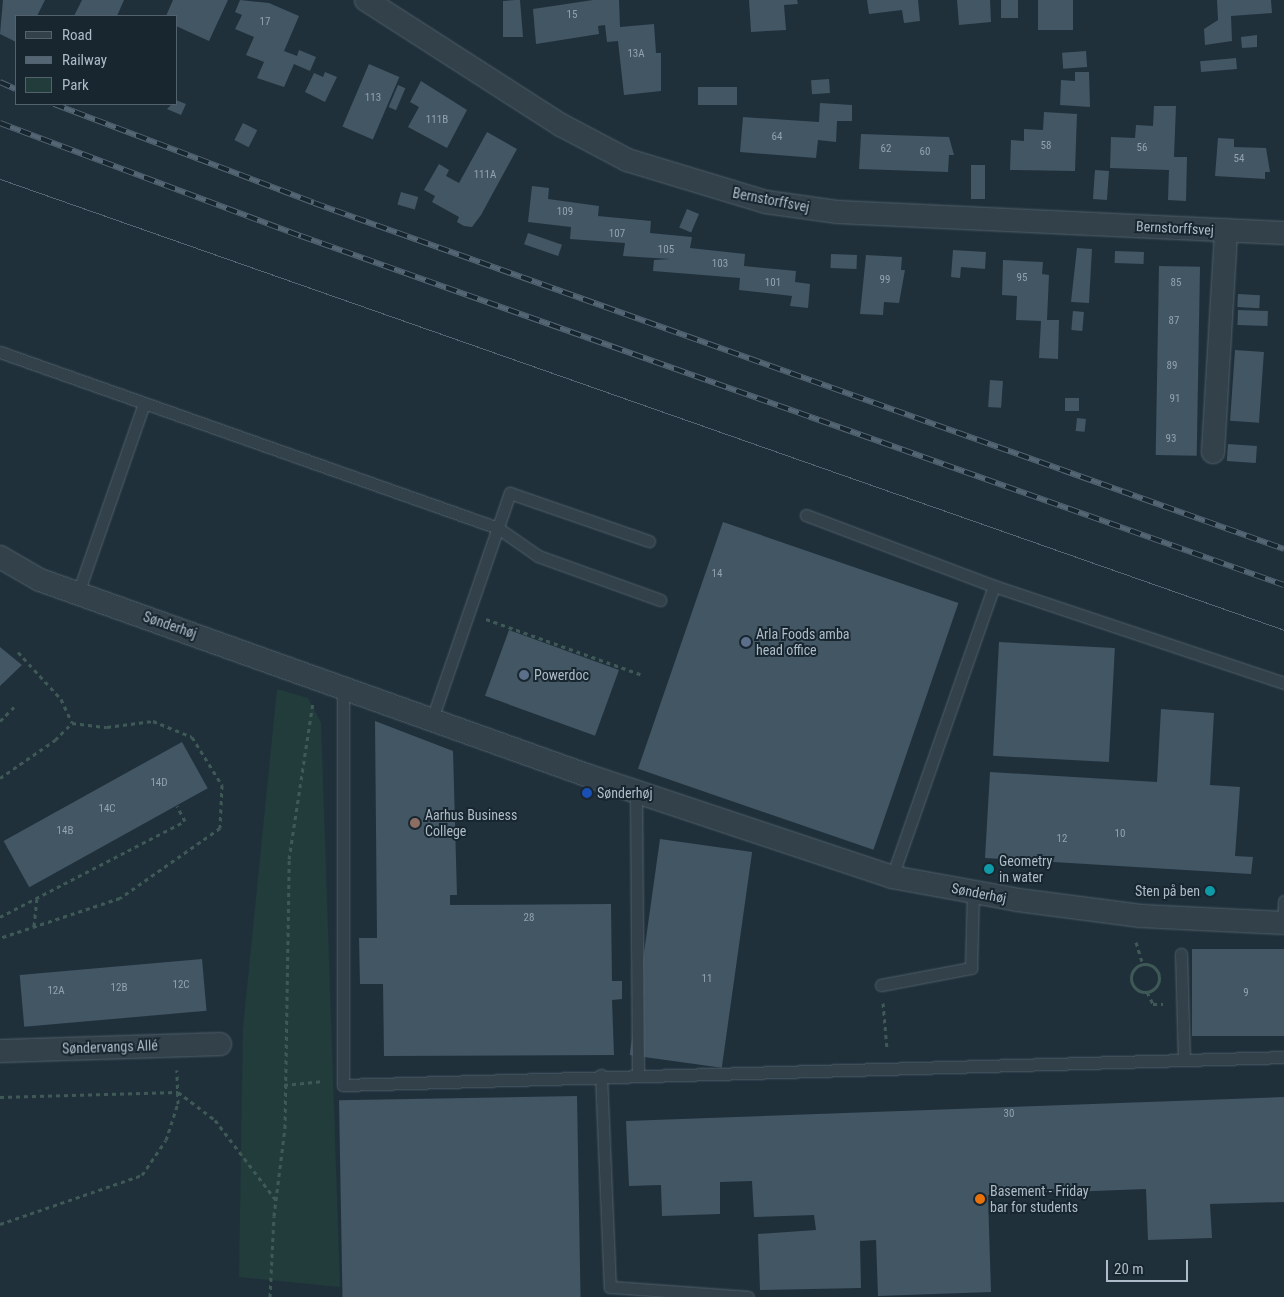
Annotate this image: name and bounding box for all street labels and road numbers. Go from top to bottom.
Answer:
street label: Bernstorffsvej [731,184,811,216]
street label: Bernstorffsvej [1136,218,1214,238]
street label: Sønderhøj [141,608,199,642]
street label: Sønderhøj [950,879,1008,907]
street label: Søndervangs Allé [62,1037,158,1057]

